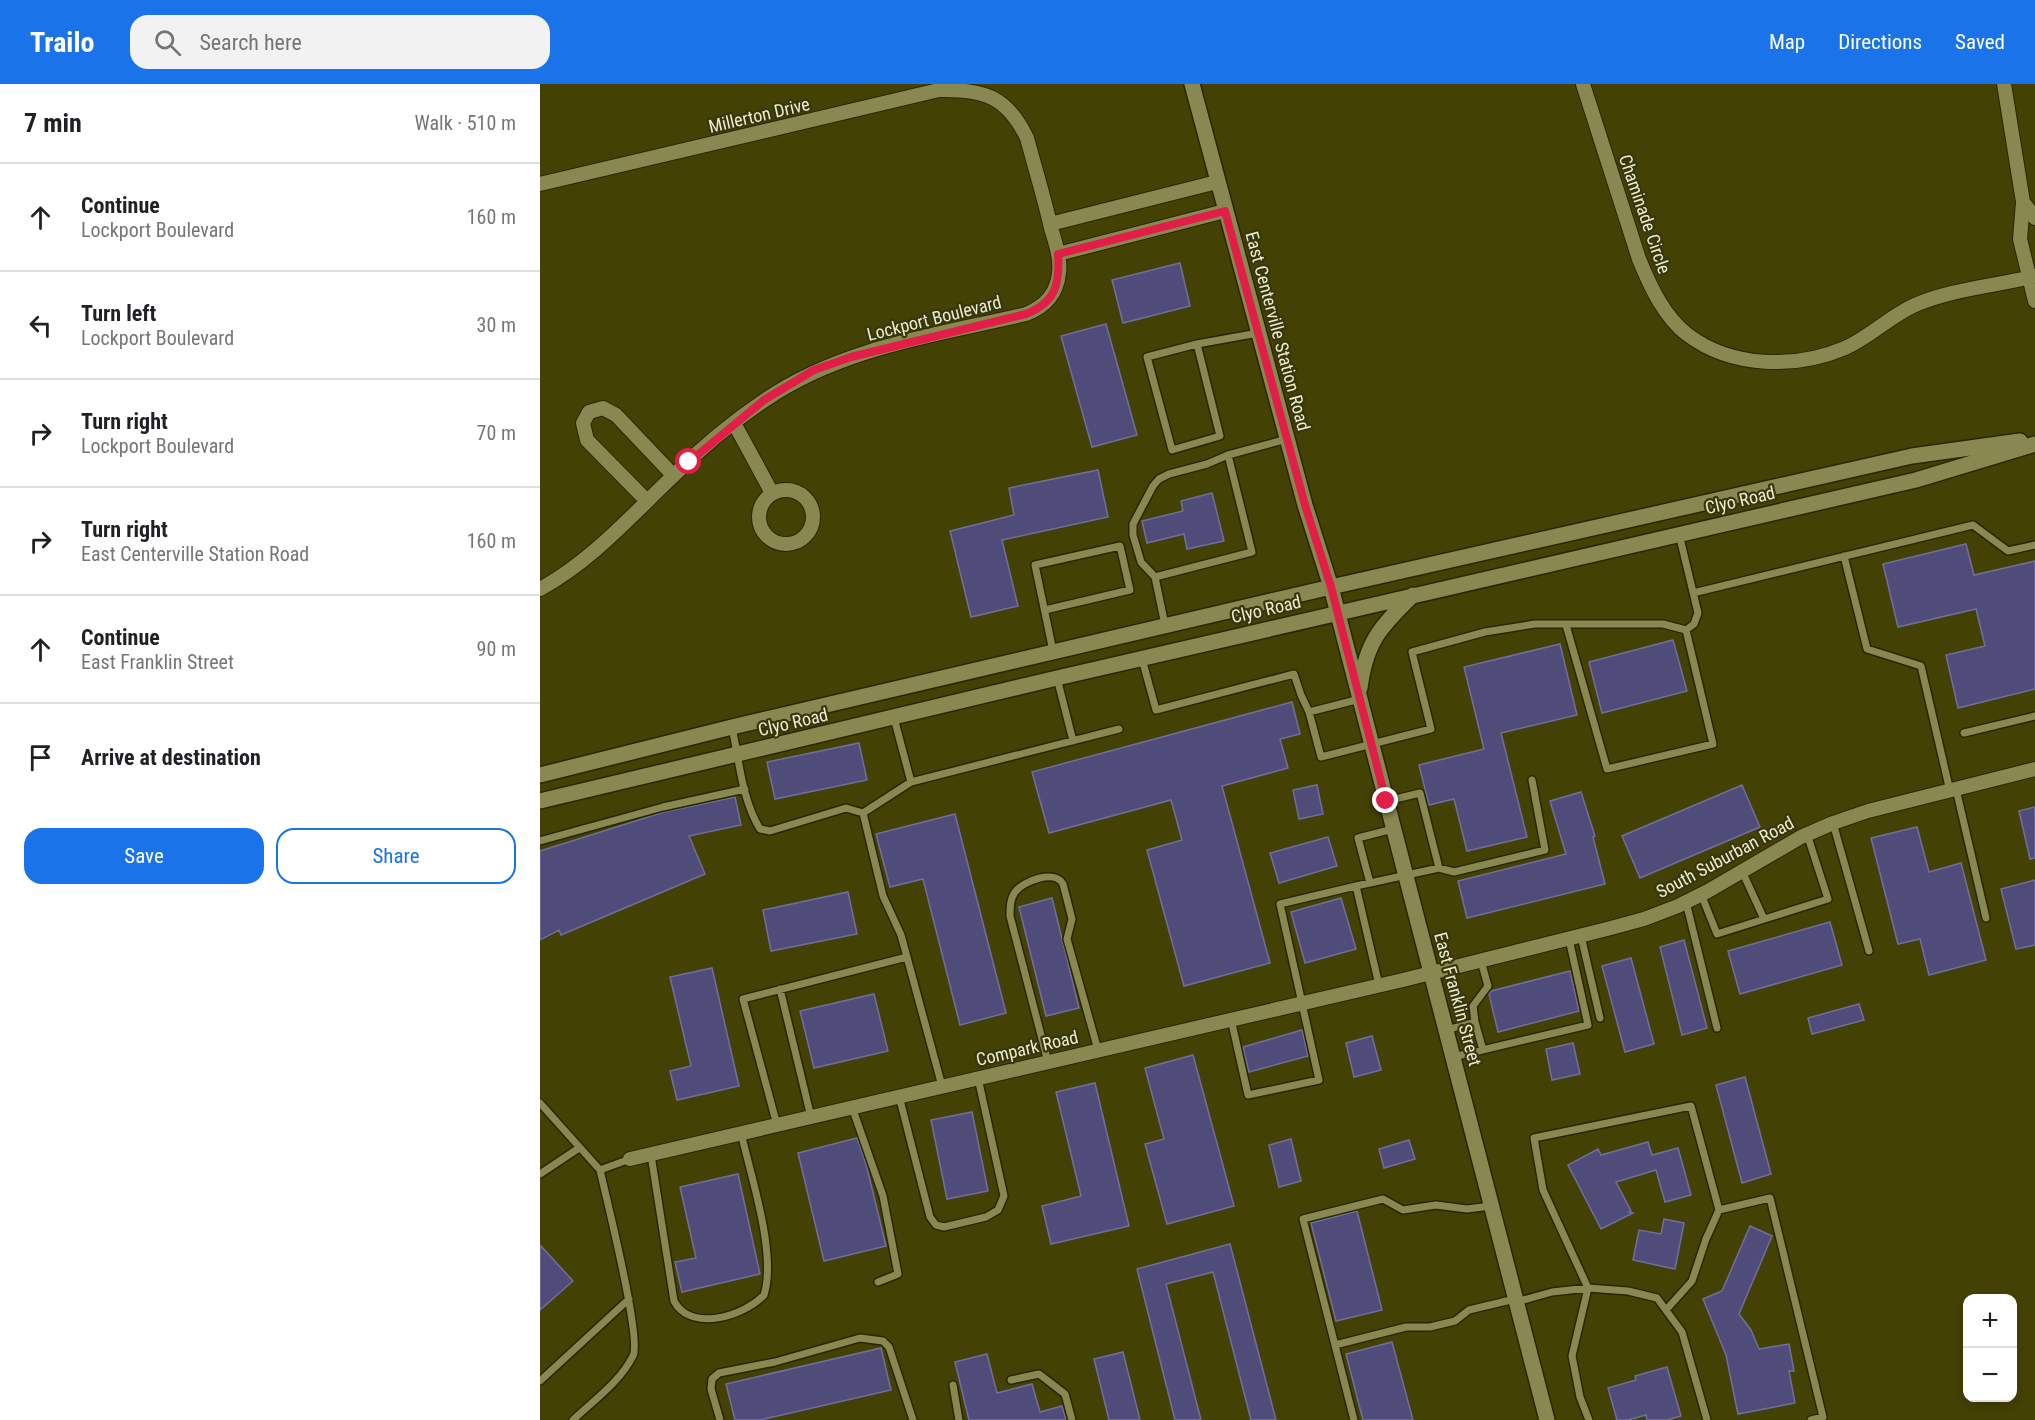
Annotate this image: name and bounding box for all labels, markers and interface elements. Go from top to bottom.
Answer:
search box [130,15,550,69]
text: Trailo [30,26,94,59]
icon: search [151,26,184,59]
text: Search here [199,30,302,55]
text: Map [1769,30,1805,54]
text: Directions [1838,30,1922,54]
text: Saved [1955,30,2005,54]
street label: Millerton Drive [706,93,812,137]
text: 7 min [24,108,82,138]
text: Walk · 510 m [415,111,516,135]
street label: Chaminade Circle [1615,152,1675,276]
text: Continue [81,193,160,218]
icon: ahead [24,201,57,234]
text: 160 m [467,205,516,229]
text: Lockport Boulevard [81,218,234,242]
street label: East Centerville Station Road [1241,229,1315,433]
street label: Lockport Boulevard [865,291,1003,345]
text: Turn left [81,301,156,326]
icon: left [24,309,57,342]
text: 30 m [477,313,516,337]
text: Lockport Boulevard [81,326,234,350]
text: Turn right [81,409,168,434]
icon: right [24,417,57,450]
text: 70 m [477,421,516,445]
text: Lockport Boulevard [81,434,234,458]
route start [675,448,701,474]
street label: Clyo Road [1703,482,1777,518]
text: Turn right [81,517,168,542]
icon: right [24,525,57,558]
text: 160 m [467,529,516,553]
text: East Centerville Station Road [81,542,309,566]
street label: Clyo Road [1229,591,1303,627]
text: Continue [81,625,160,650]
icon: ahead [24,633,57,666]
text: 90 m [477,637,516,661]
text: East Franklin Street [81,650,234,674]
street label: Clyo Road [756,704,830,740]
icon: arrive [24,741,57,774]
text: Arrive at destination [81,745,261,770]
route end [1372,787,1398,813]
street label: South Suburban Road [1653,812,1797,902]
button: Save [24,828,264,884]
button: Share [276,828,516,884]
street label: East Franklin Street [1430,930,1486,1068]
street label: Compark Road [974,1026,1080,1070]
map controls [1963,1294,2017,1402]
button: + [1963,1294,2017,1348]
button: − [1963,1348,2017,1402]

